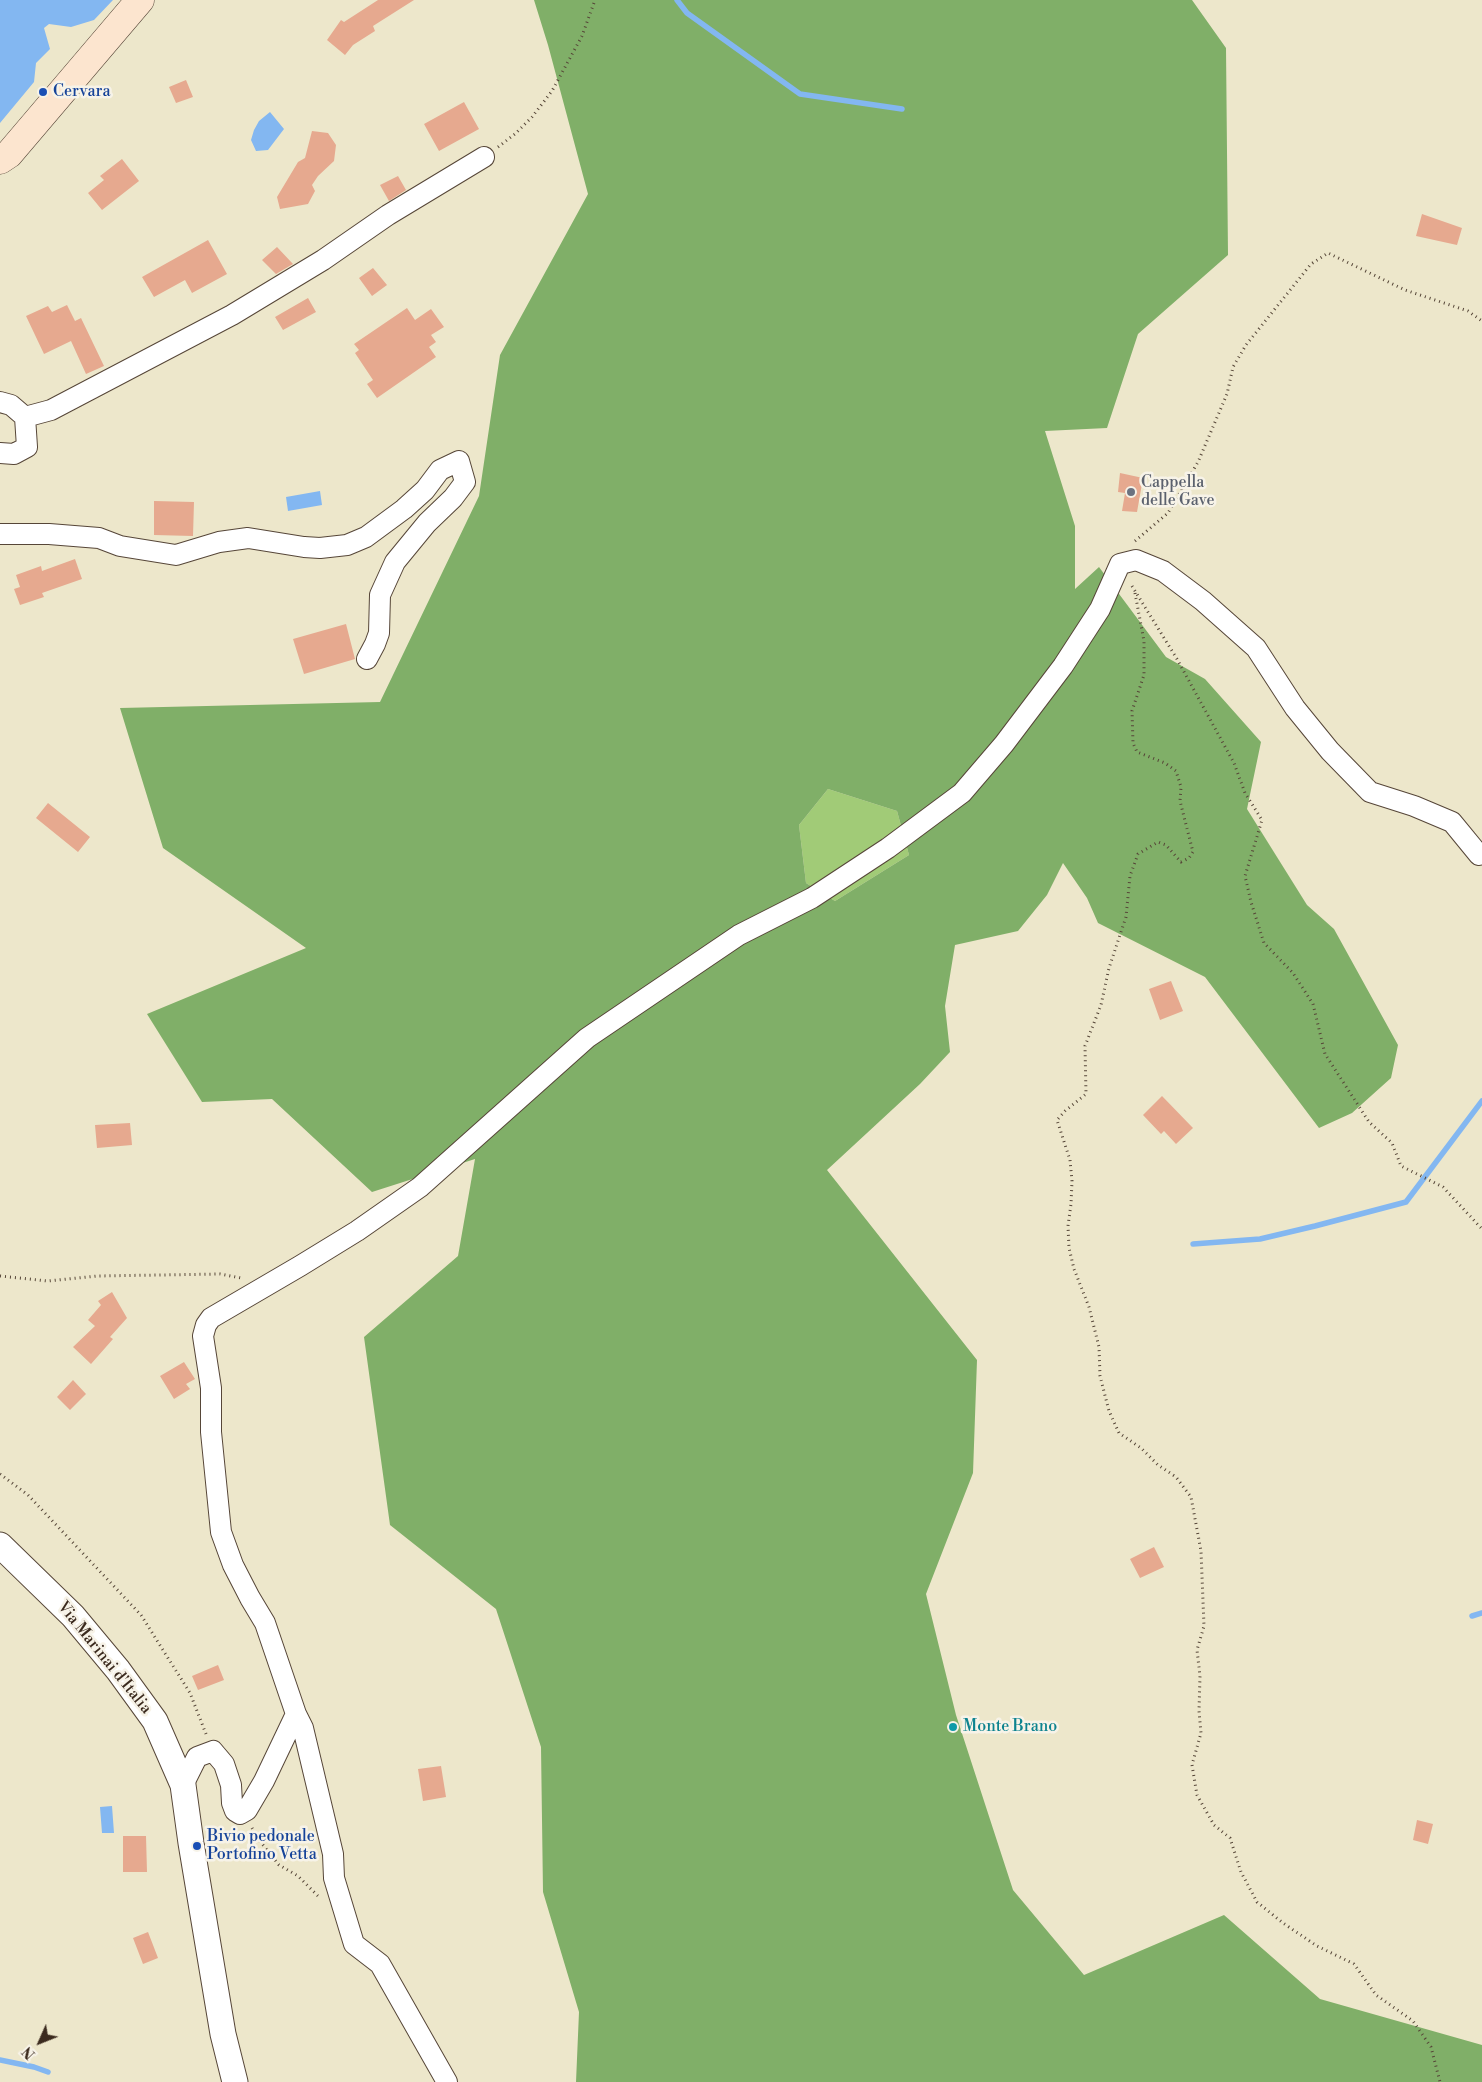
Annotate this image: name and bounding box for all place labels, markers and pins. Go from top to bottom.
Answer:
place label: Cervara [53,82,111,102]
marker: Cervara [37,86,49,98]
place label: Cappella delle Gave [1141,473,1215,511]
marker: Cappella delle Gave [1125,486,1137,498]
place label: Monte Brano [963,1717,1057,1737]
marker: Monte Brano [947,1721,959,1733]
place label: Bivio pedonale Portofino Vetta [207,1827,317,1865]
marker: Bivio pedonale Portofino Vetta [191,1840,203,1852]

